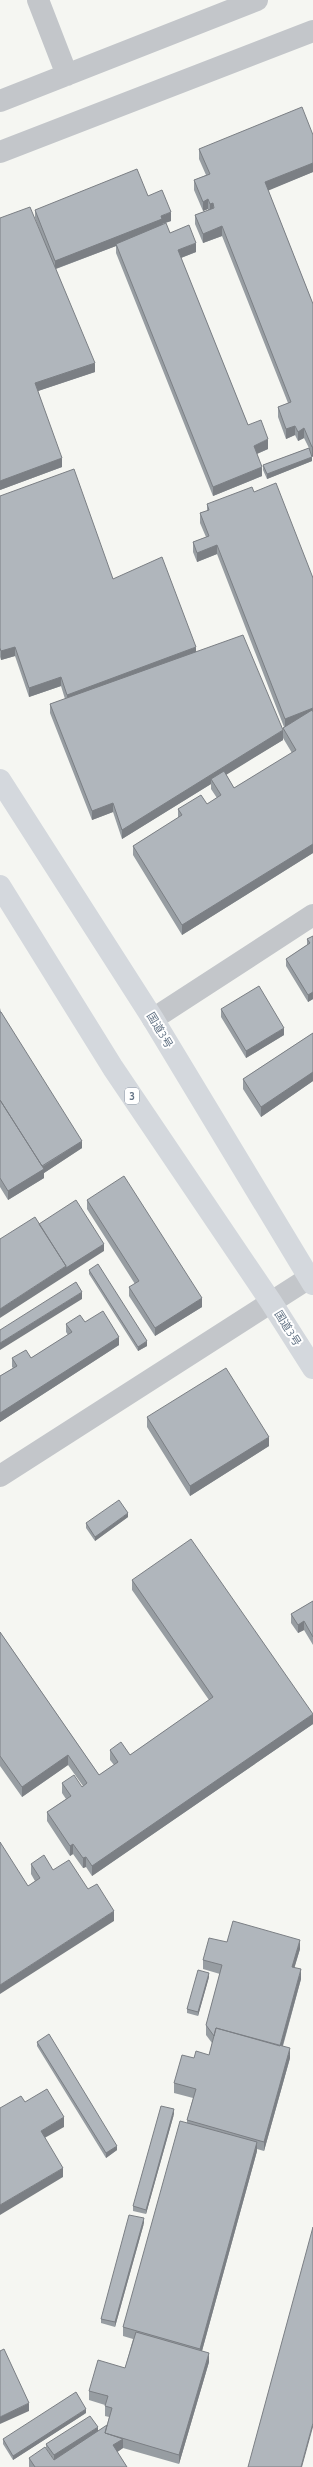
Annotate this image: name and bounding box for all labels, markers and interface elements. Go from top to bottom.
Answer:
street label: 国道3号 [145,1010,175,1050]
road number: 3 [125,1088,139,1104]
street label: 国道3号 [273,1308,303,1348]

